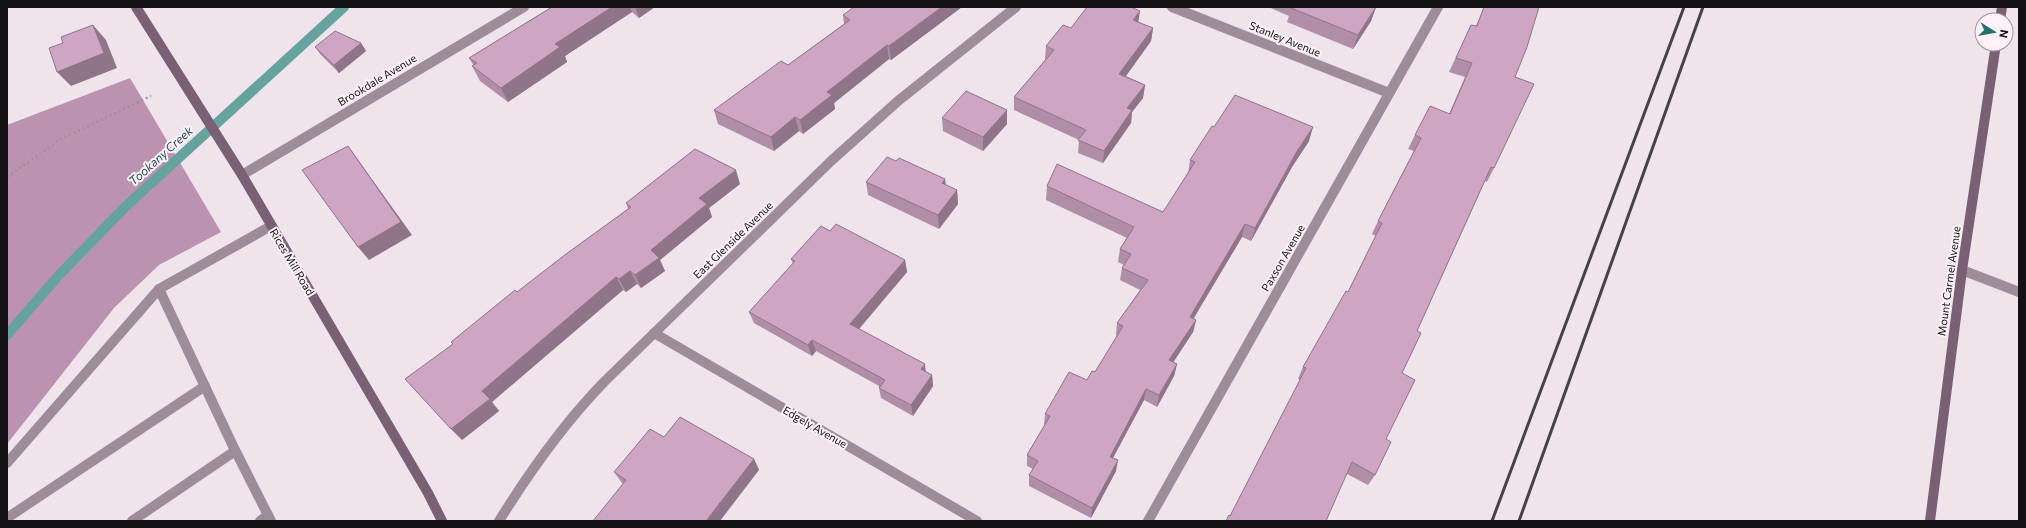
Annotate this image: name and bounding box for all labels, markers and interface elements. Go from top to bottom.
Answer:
north arrow [1974,12,2014,52]
street label: Stanley Avenue [1248,18,1323,59]
text: N [1997,29,2011,39]
street label: Brookdale Avenue [335,51,419,108]
water label: Tookany Creek [126,123,195,188]
street label: East Glenside Avenue [690,198,775,281]
street label: Paxson Avenue [1258,222,1307,294]
street label: Mount Carmel Avenue [1934,225,1963,337]
street label: Rices Mill Road [267,226,317,297]
street label: Edgely Avenue [781,403,850,450]

